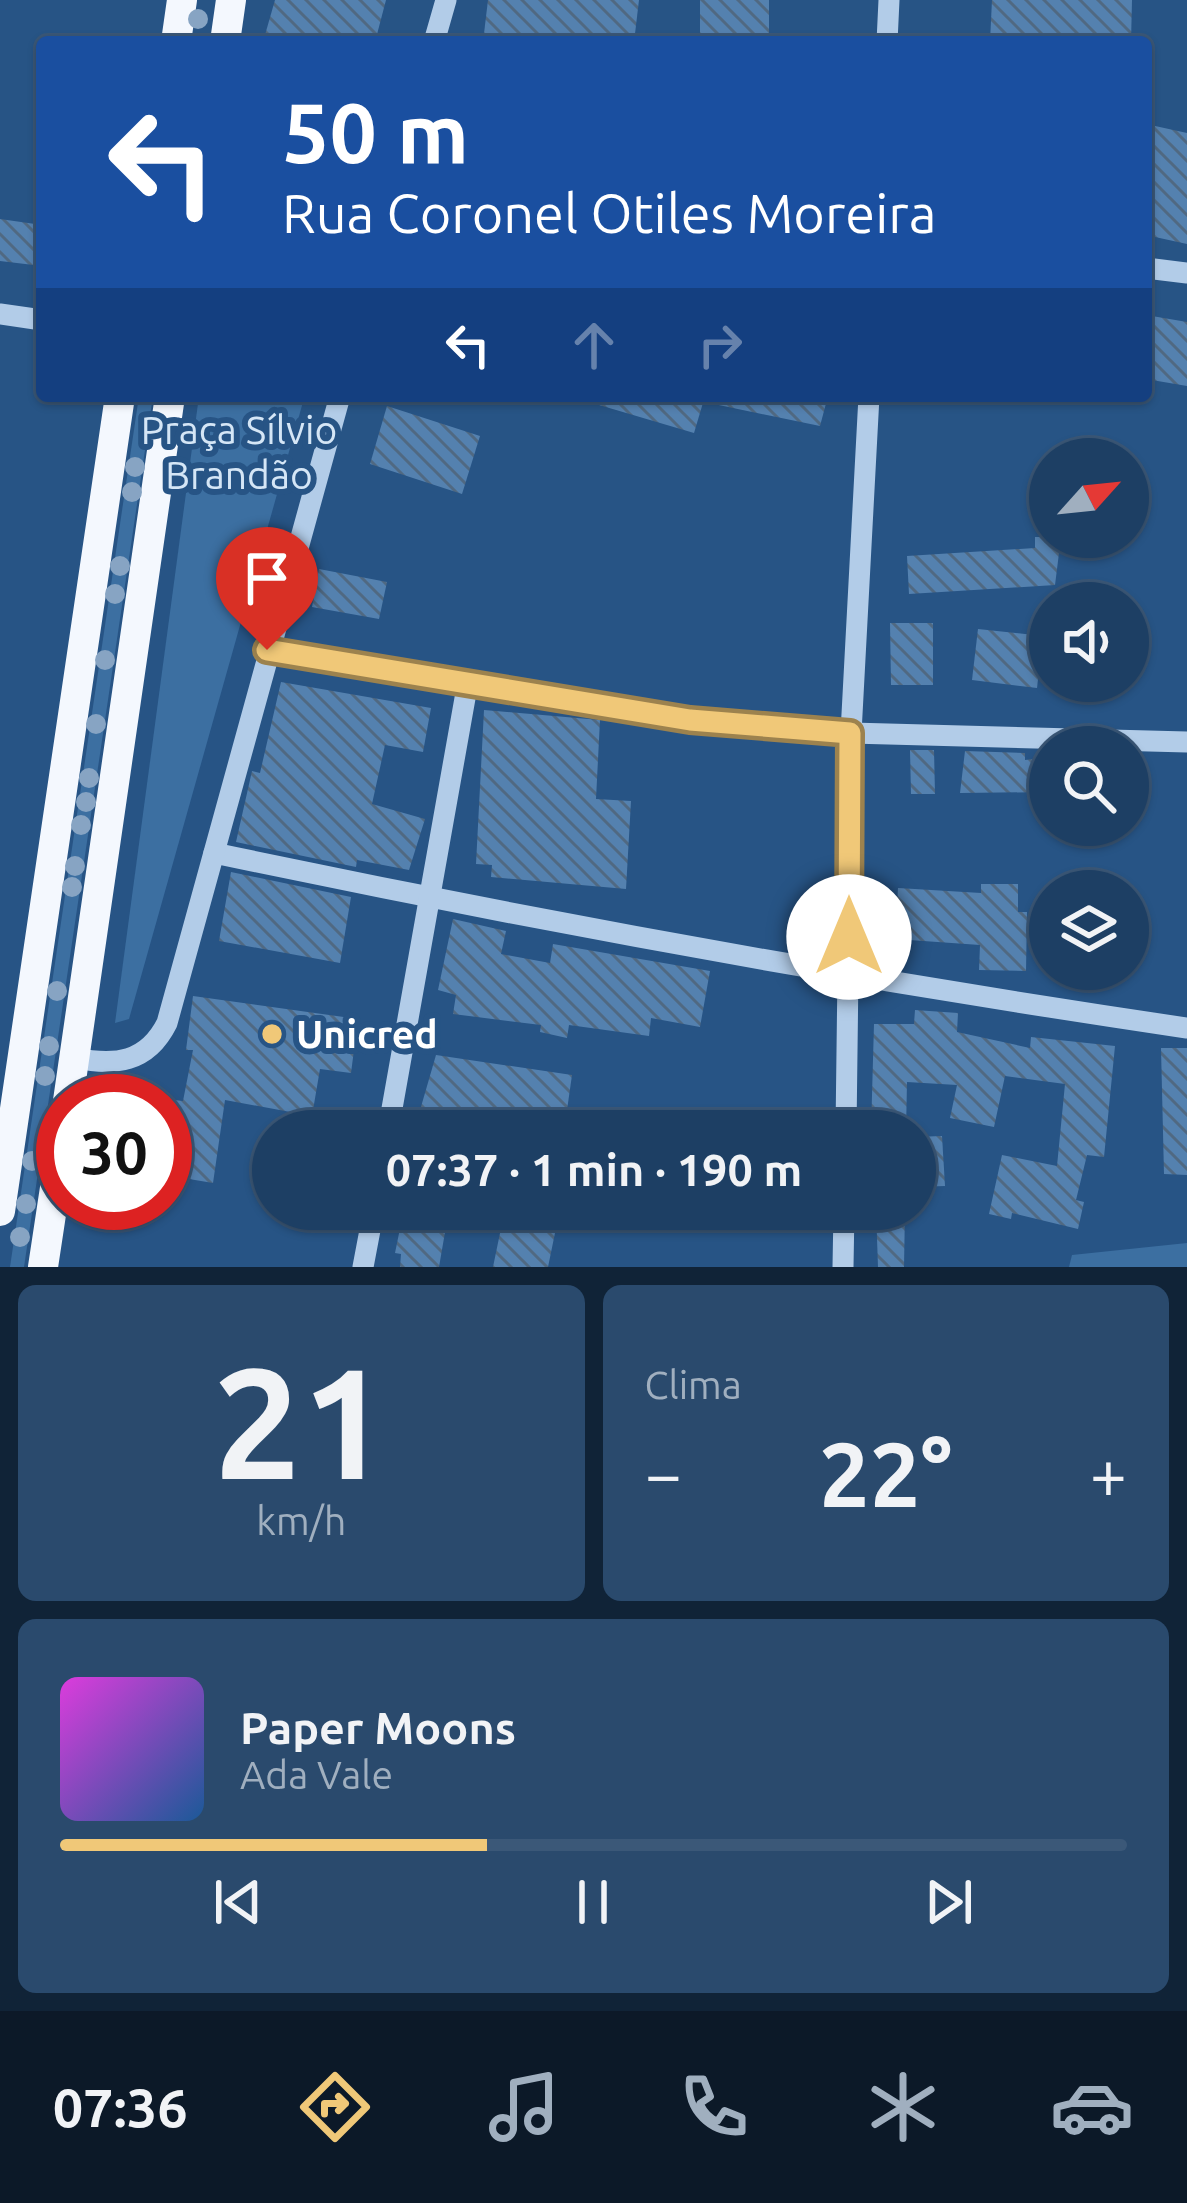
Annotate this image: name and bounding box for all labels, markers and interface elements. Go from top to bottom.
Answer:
icon: left [84,84,240,240]
text: 50 m [282,85,469,179]
text: Rua Coronel Otiles Moreira [282,183,936,243]
icon: left [435,312,501,378]
icon: ahead [561,312,627,378]
icon: right [687,312,753,378]
park label: Praça Sílvio Brandão [141,408,337,496]
north arrow [1029,438,1149,558]
map controls [1029,438,1149,990]
pin [216,527,318,650]
icon: arrive [234,545,300,611]
button: sound [1029,582,1149,702]
button: search [1029,726,1149,846]
button: layers [1029,870,1149,990]
position arrow [786,874,912,1000]
place label: Unicred [296,1012,438,1055]
marker: Unicred [259,1021,285,1047]
speed limit sign: 30 [36,1074,192,1230]
text: 07:37 · 1 min · 190 m [386,1144,802,1195]
text: 21 [213,1334,389,1508]
text: Clima [645,1363,742,1406]
text: 22° [819,1423,952,1524]
text: − [645,1436,682,1510]
text: + [1090,1436,1127,1510]
text: km/h [256,1499,346,1542]
text: Paper Moons [240,1702,516,1753]
text: Ada Vale [240,1753,393,1796]
icon: previous [205,1869,271,1935]
icon: pause [560,1869,626,1935]
icon: next [916,1869,982,1935]
icon: directions [293,2065,377,2149]
icon: music [482,2065,566,2149]
icon: phone [672,2065,756,2149]
icon: climate [861,2065,945,2149]
icon: car [1050,2065,1134,2149]
text: 07:36 [53,2077,188,2137]

